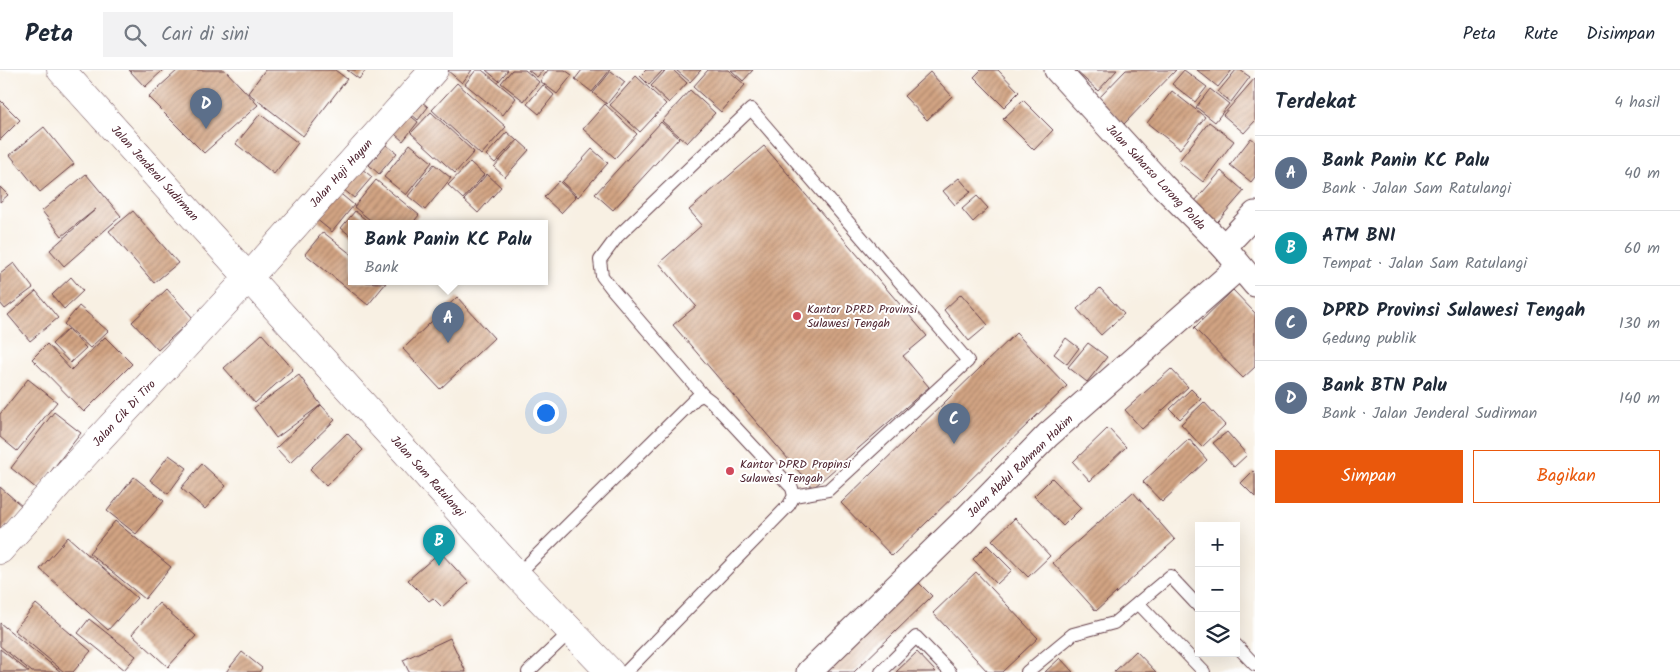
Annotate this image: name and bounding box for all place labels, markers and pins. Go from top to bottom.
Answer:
pin: D [190,88,222,129]
place label: Kantor DPRD Provinsi Sulawesi Tengah [807,300,918,333]
pin: A [432,302,464,343]
marker: Kantor DPRD Provinsi Sulawesi Tengah [791,310,803,322]
pin: C [938,403,970,444]
place label: Kantor DPRD Propinsi Sulawesi Tengah [740,455,852,488]
marker: Kantor DPRD Propinsi Sulawesi Tengah [724,465,736,477]
pin: B [423,525,455,566]

